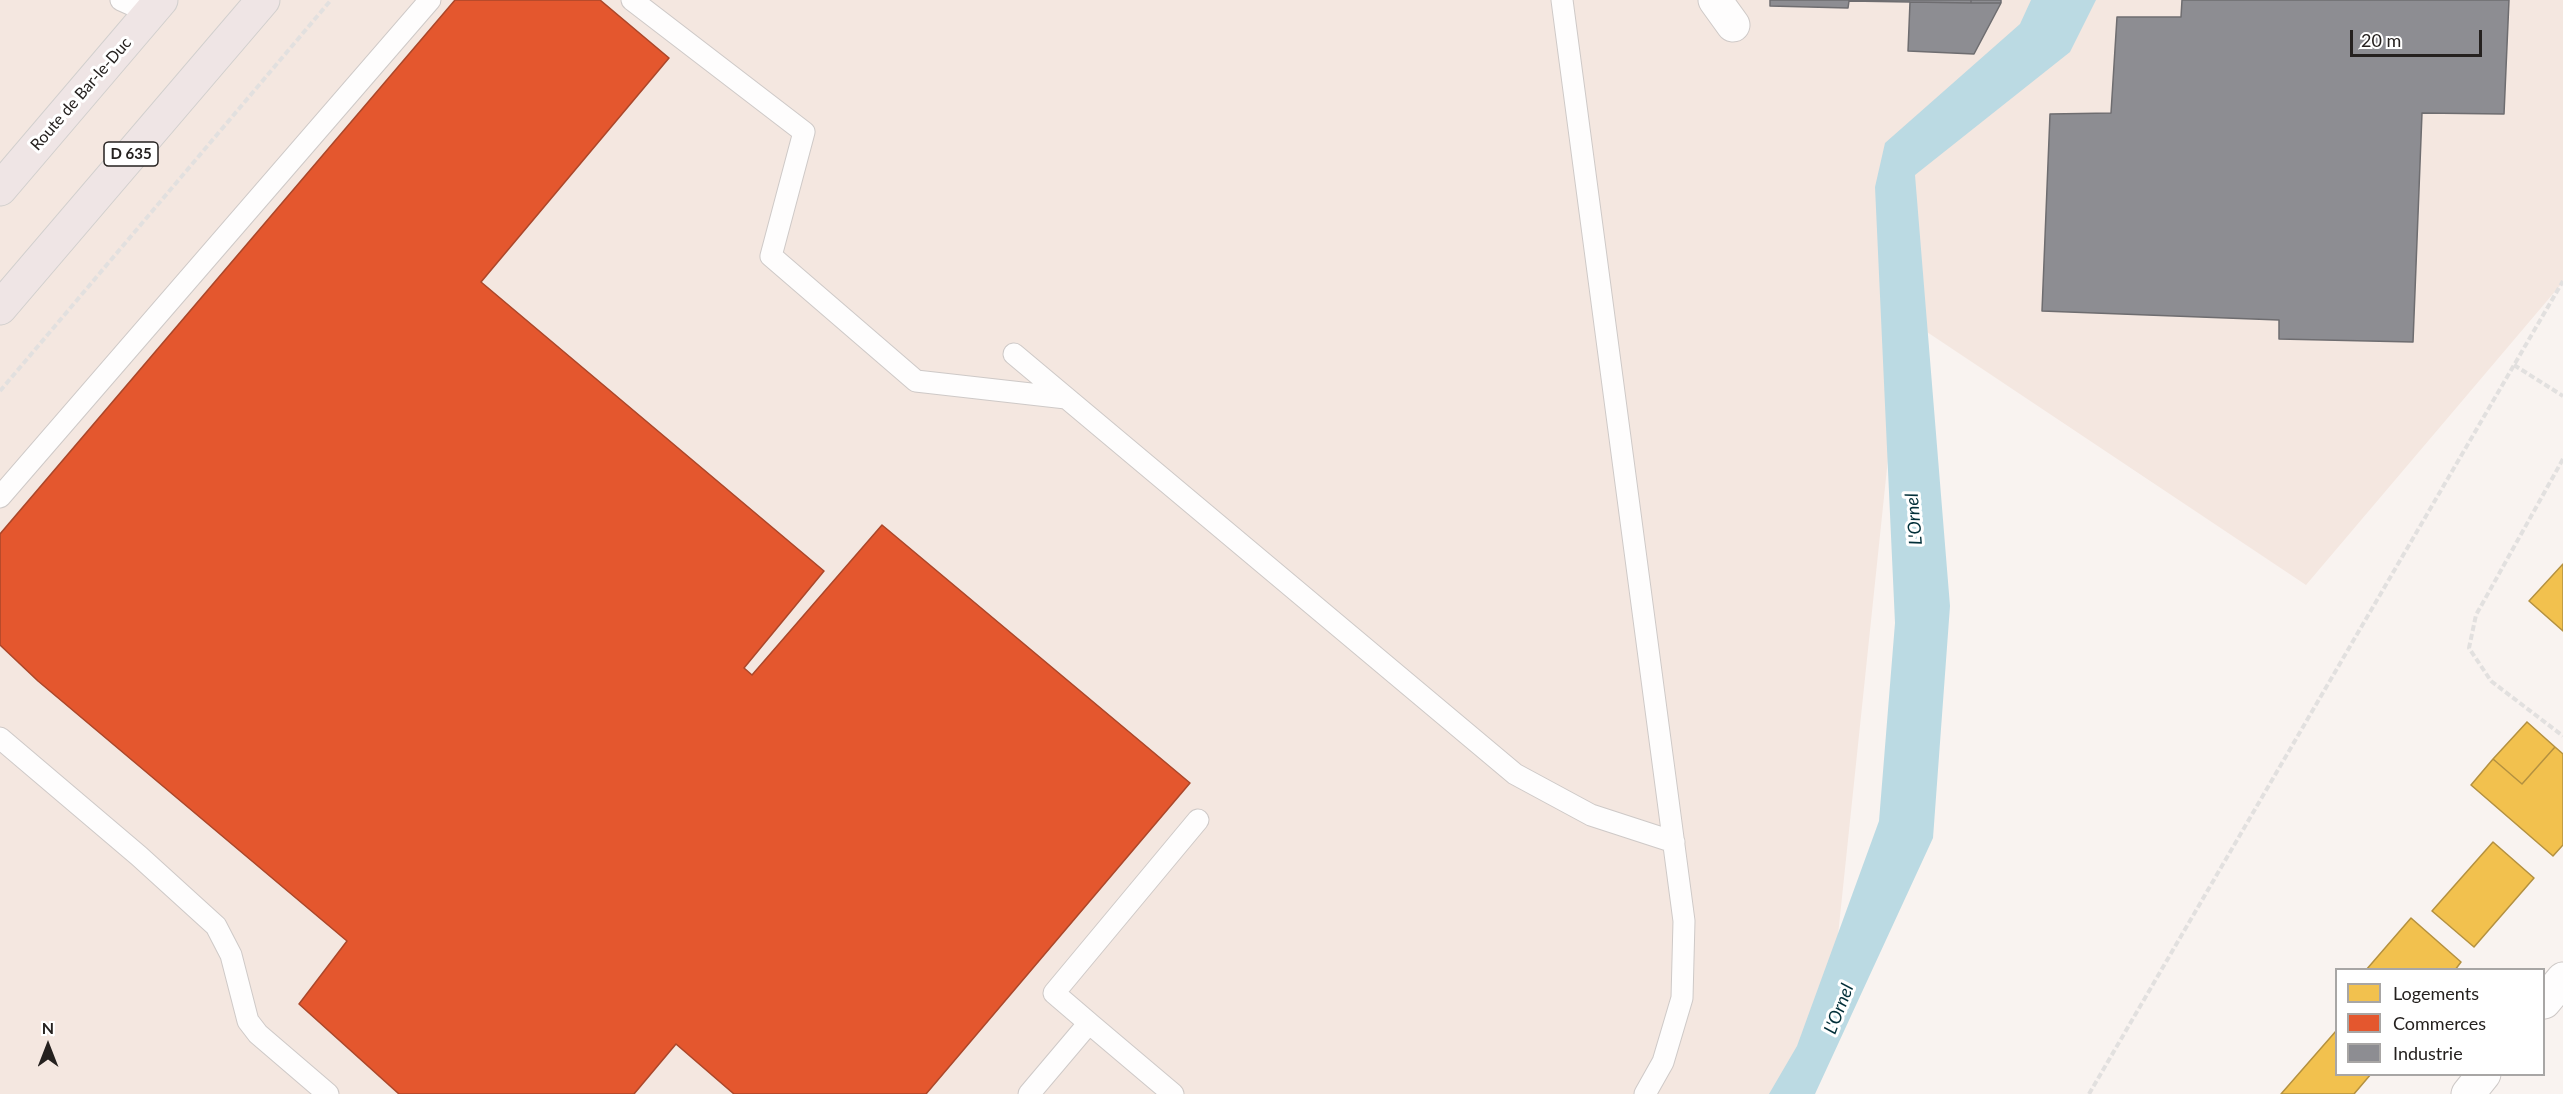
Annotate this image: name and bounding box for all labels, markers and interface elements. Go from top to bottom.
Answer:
scale bar [2353,18,2485,56]
text: 20 m [2361,29,2401,51]
street label: Route de Bar-le-Duc [27,34,135,154]
road number: D 635 [104,142,158,166]
water label: L'Ornel [1901,492,1927,546]
legend [2335,968,2545,1076]
water label: L'Ornel [1820,981,1858,1037]
text: Logements [2393,982,2479,1004]
text: Commerces [2393,1012,2486,1034]
north arrow [18,1016,78,1076]
text: N [42,1018,54,1037]
text: Industrie [2393,1042,2463,1064]

